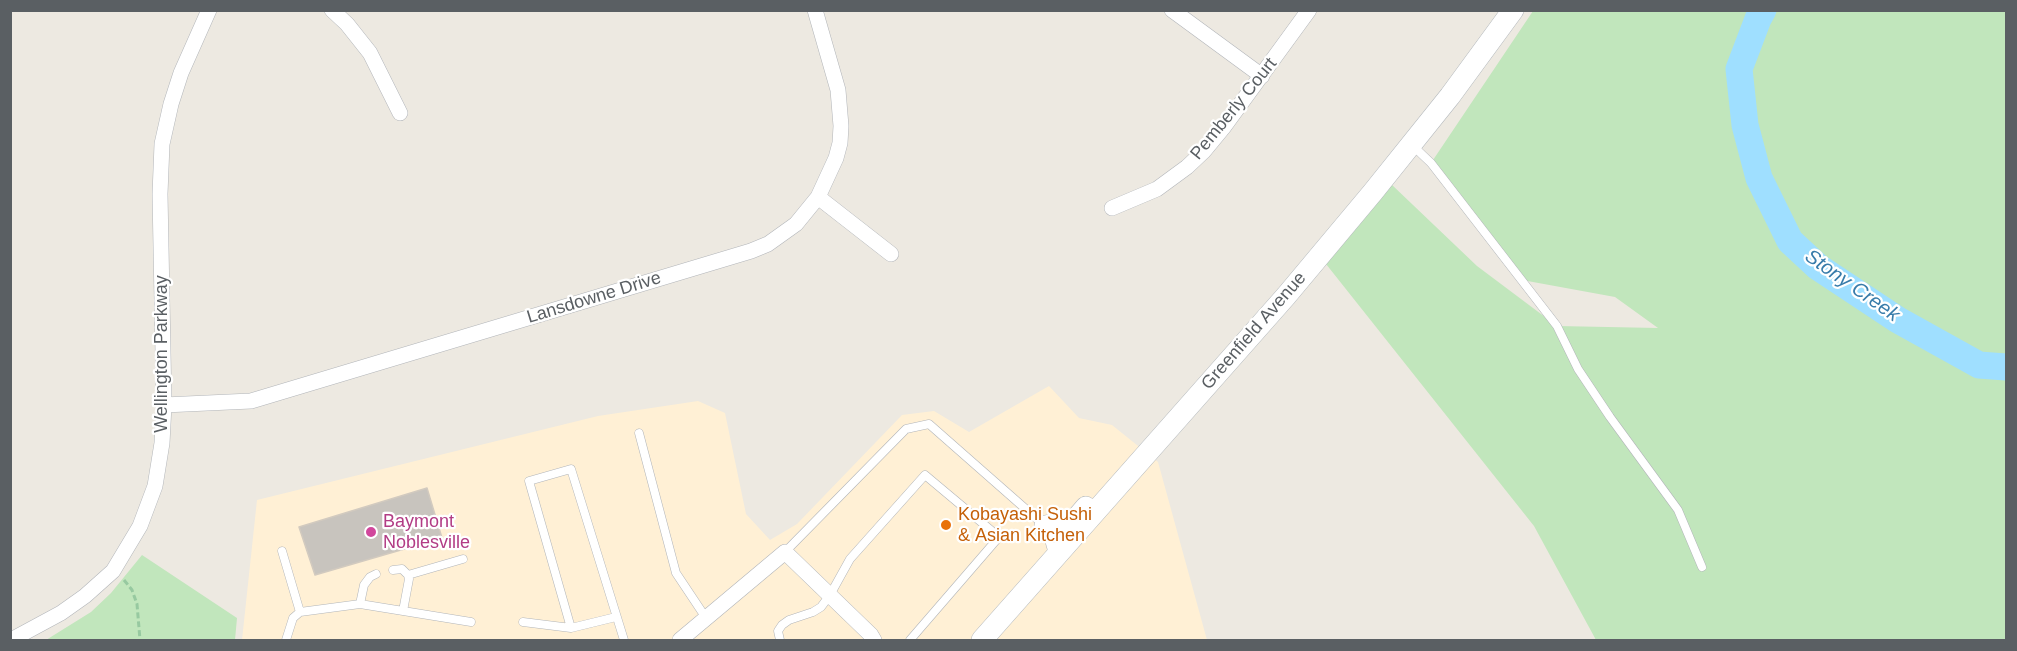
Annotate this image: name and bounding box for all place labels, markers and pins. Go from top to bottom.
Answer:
place label: Kobayashi Sushi & Asian Kitchen [958,504,1092,546]
place label: Baymont Noblesville [383,511,470,554]
marker: Kobayashi Sushi & Asian Kitchen [939,518,953,532]
marker: Baymont Noblesville [364,525,378,539]

